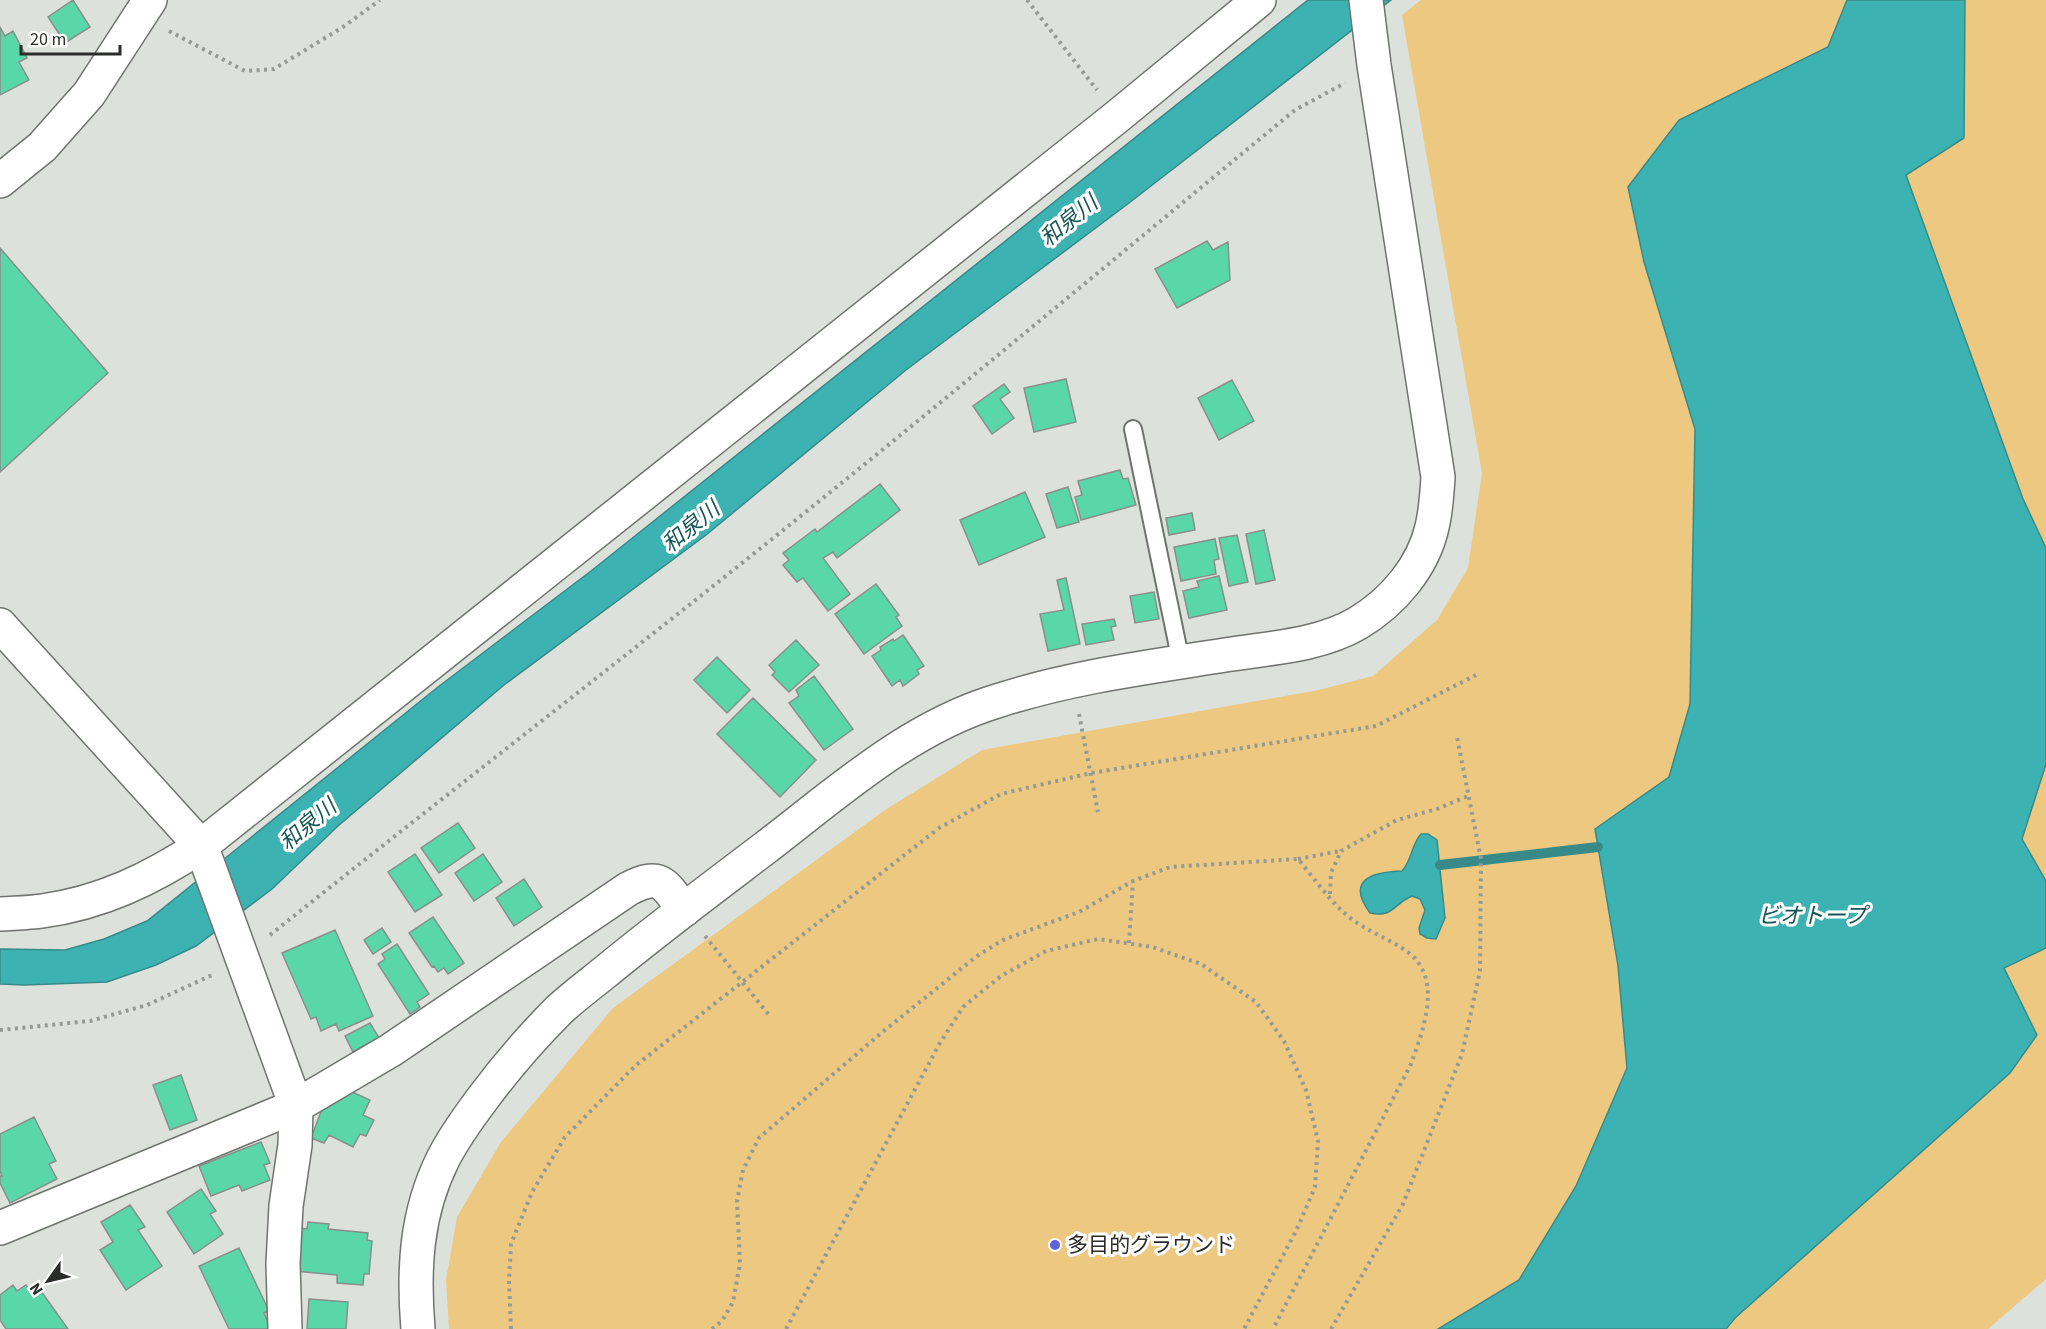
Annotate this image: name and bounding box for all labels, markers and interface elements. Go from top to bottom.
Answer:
scale bar [21,18,120,56]
text: 20 m [30,27,66,52]
water label: 和泉川 [1033,187,1106,254]
water label: 和泉川 [655,493,728,560]
water label: 和泉川 [272,790,345,858]
water label: ビオトープ [1758,900,1870,932]
place label: 多目的グラウンド [1067,1230,1235,1260]
marker: 多目的グラウンド [1048,1238,1062,1252]
north arrow [18,1251,78,1311]
text: N [24,1278,48,1299]

